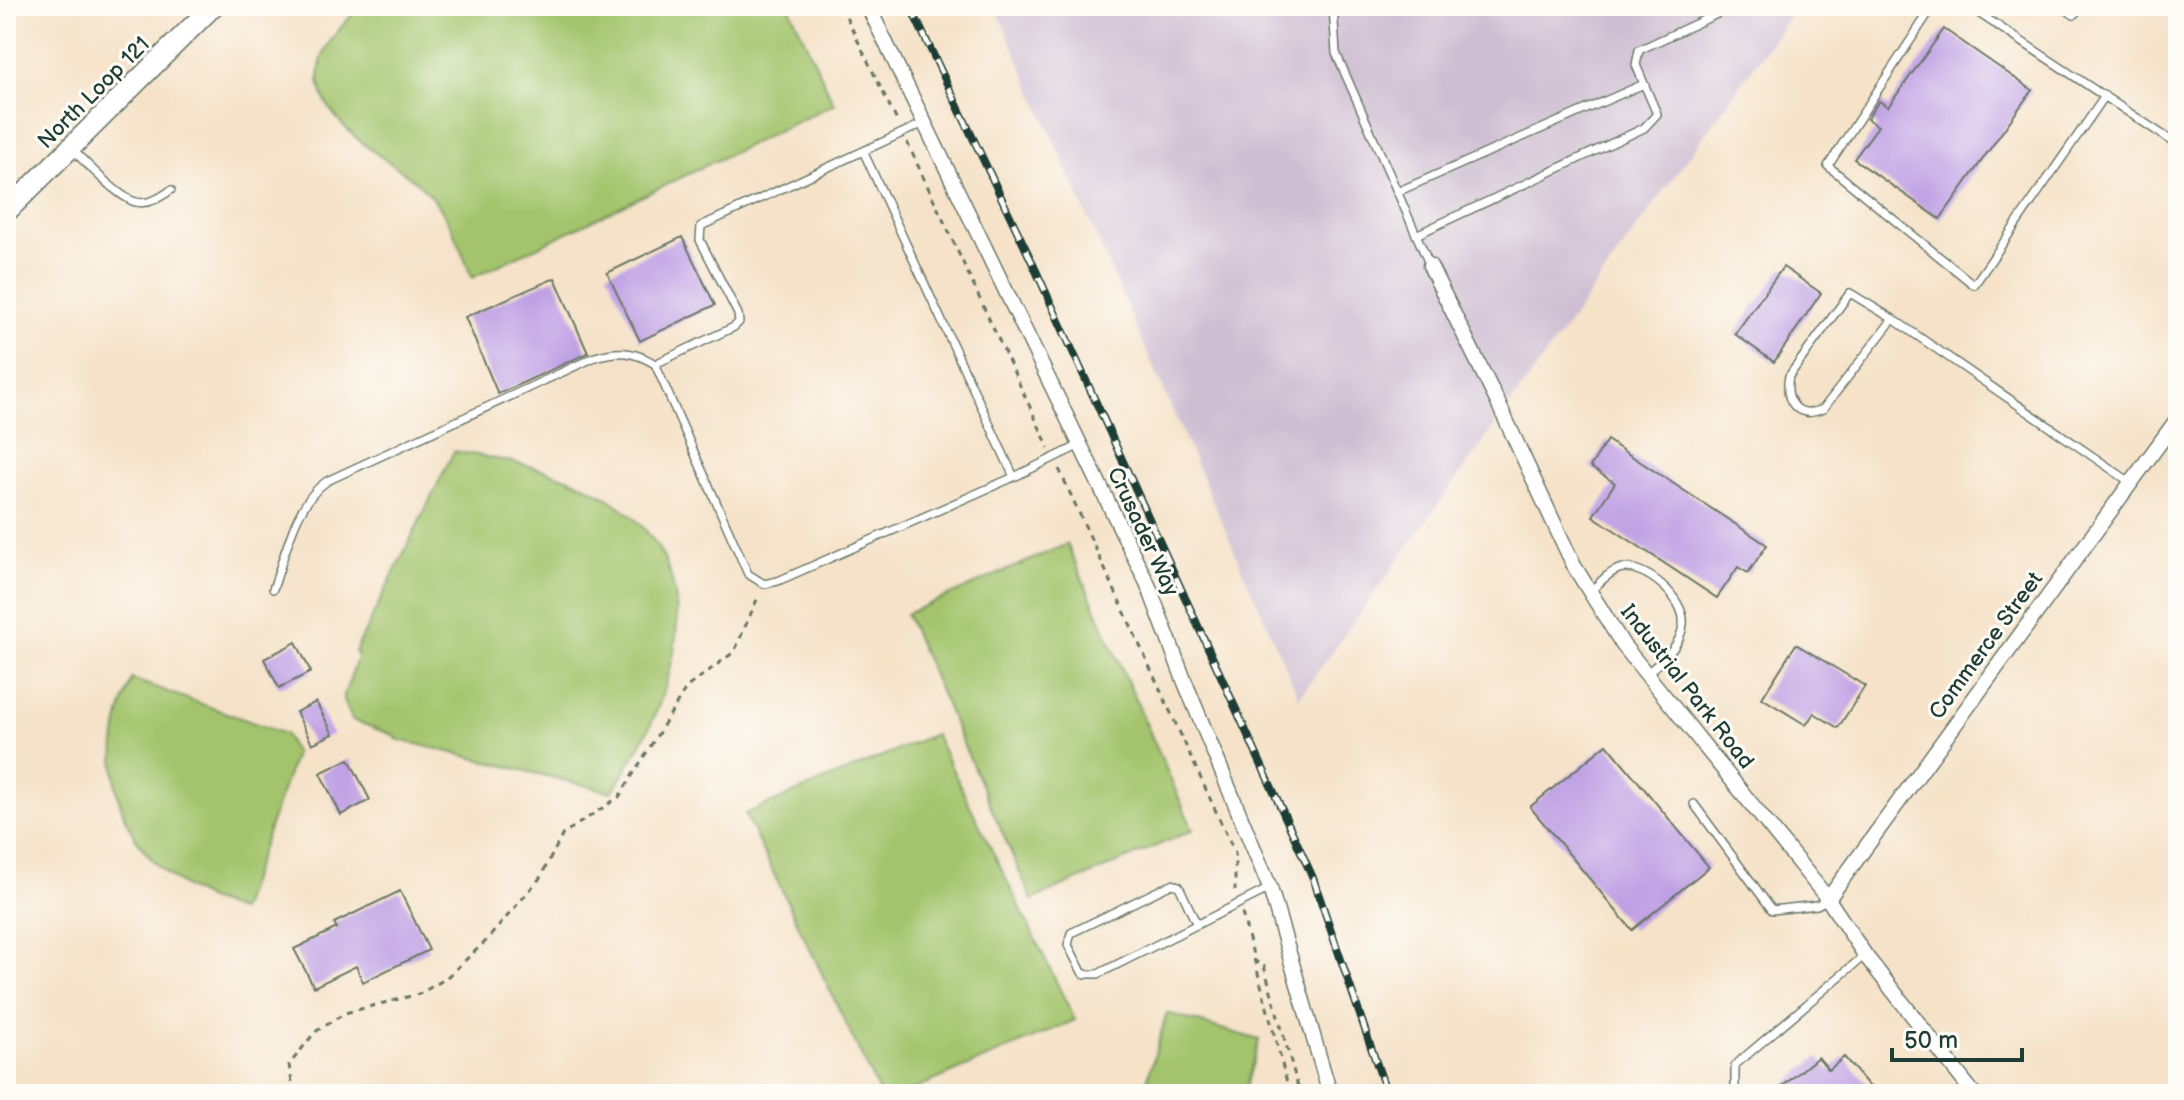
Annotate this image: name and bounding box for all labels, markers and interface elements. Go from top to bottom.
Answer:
street label: North Loop 121 [32,31,156,155]
street label: Crusader Way [1101,463,1184,600]
street label: Commerce Street [1924,567,2049,725]
street label: Industrial Park Road [1614,599,1759,775]
scale bar [1892,1012,2022,1062]
text: 50 m [1904,1026,1958,1055]

